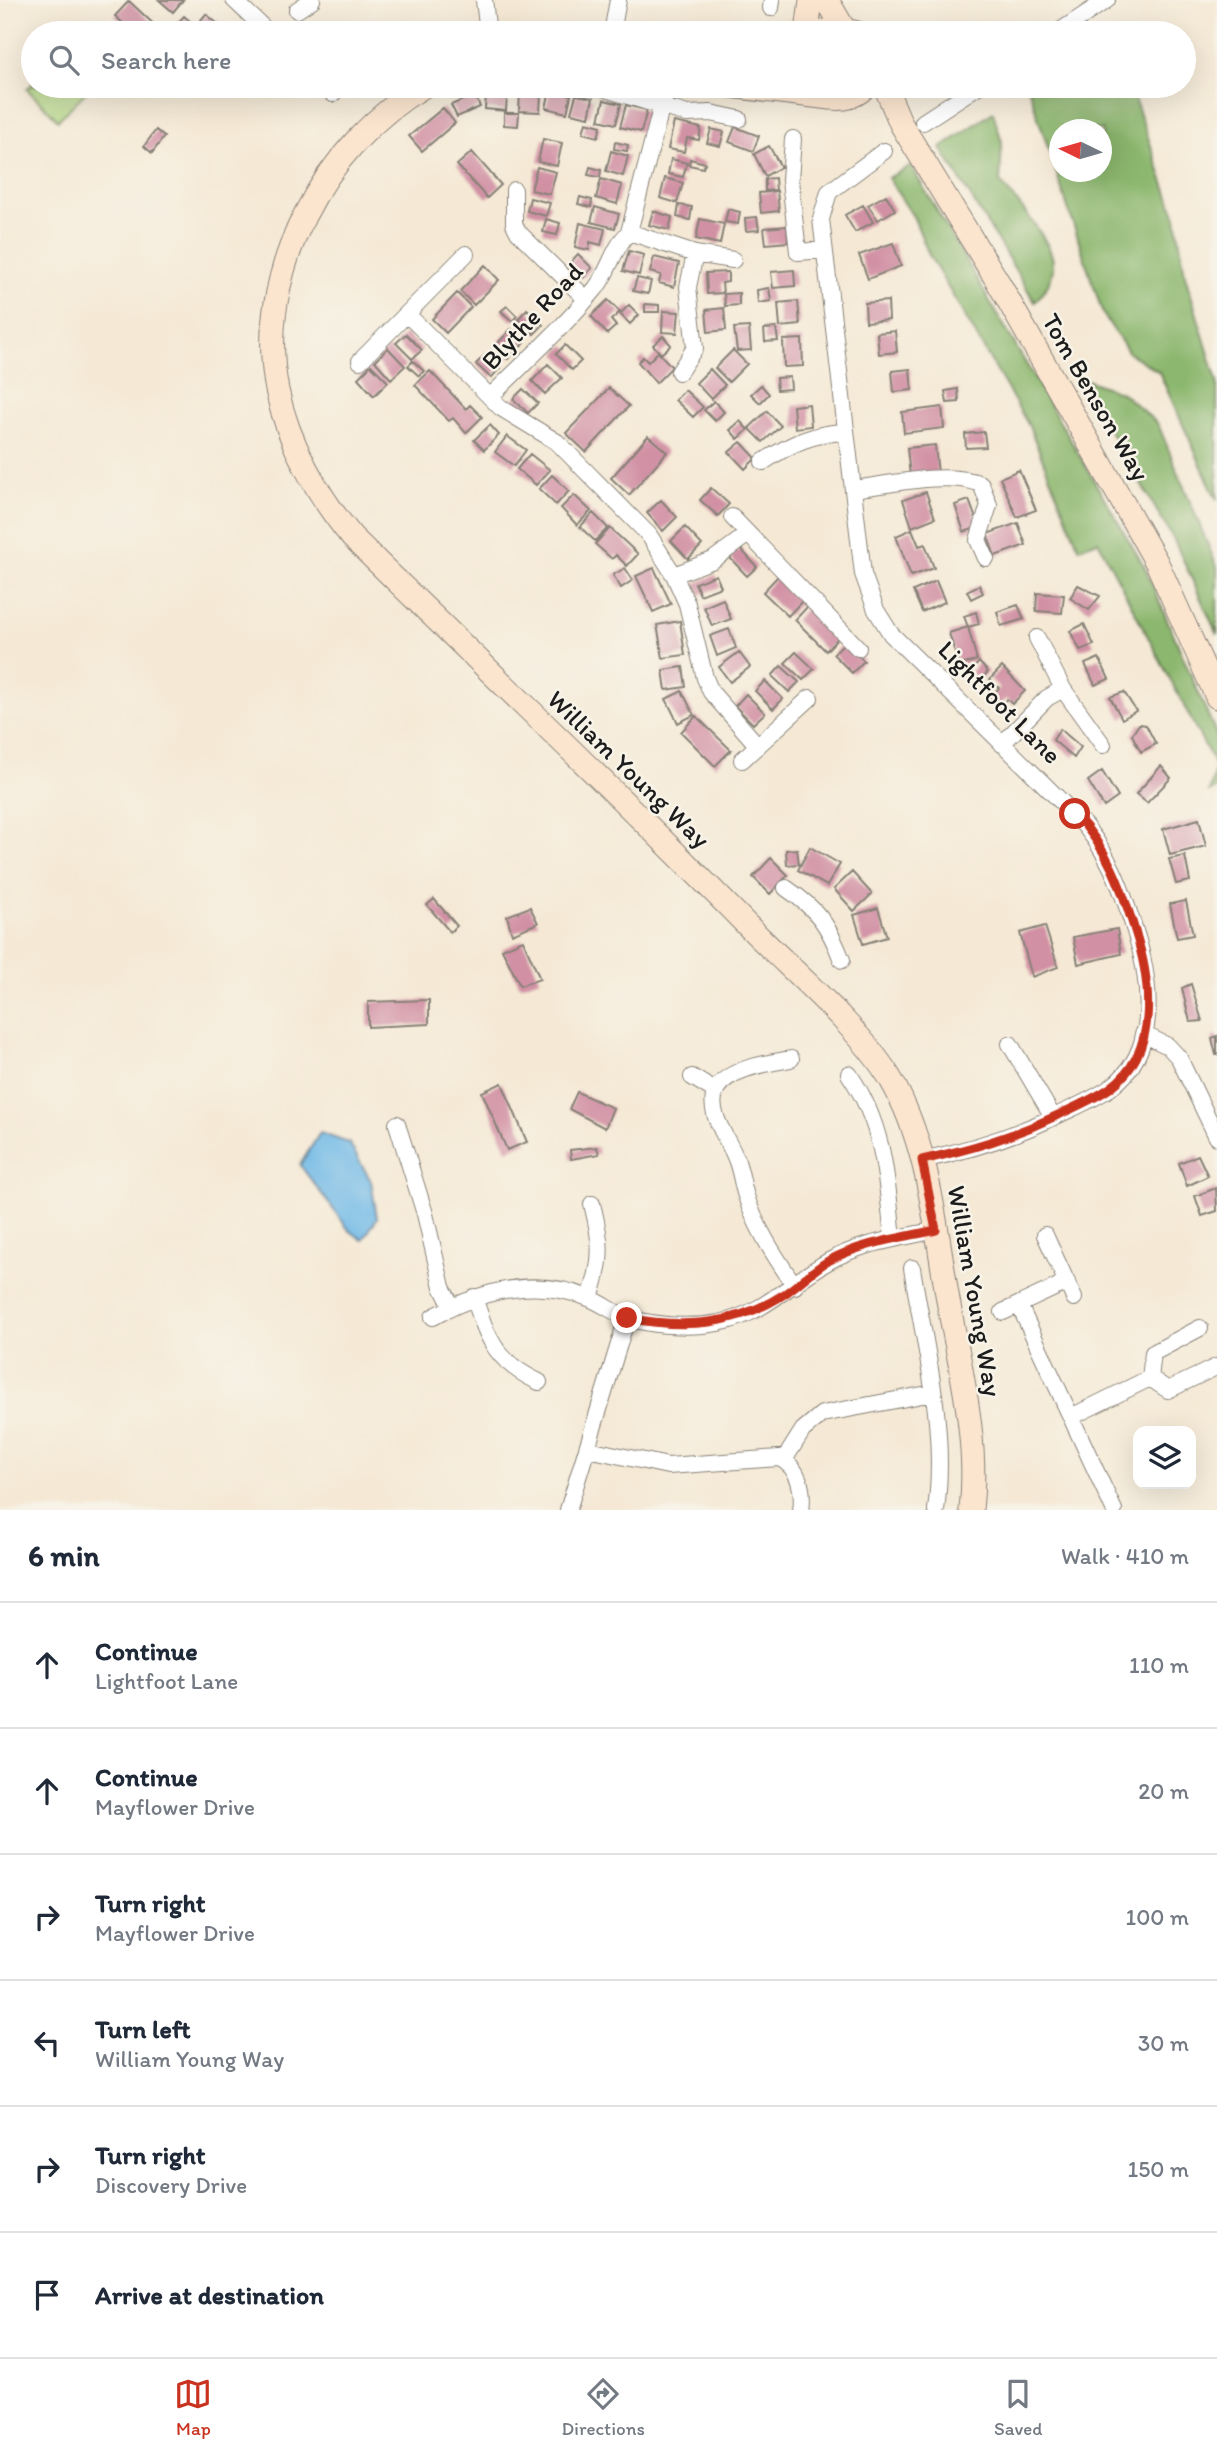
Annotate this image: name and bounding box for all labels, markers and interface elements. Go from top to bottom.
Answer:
search box [21,21,1196,98]
icon: search [45,41,83,79]
text: Search here [101,44,231,76]
north arrow [1049,119,1112,182]
street label: Blythe Road [474,256,590,376]
street label: Tom Benson Way [1035,308,1157,486]
street label: Lightfoot Lane [931,633,1069,771]
street label: William Young Way [541,683,717,855]
route start [1059,798,1090,829]
street label: William Young Way [941,1183,1009,1399]
route end [611,1302,642,1333]
map controls [1133,1426,1196,1489]
button: layers [1133,1426,1196,1489]
text: 6 min [28,1537,100,1574]
text: Walk · 410 m [1061,1542,1189,1570]
text: Continue [95,1635,198,1667]
icon: ahead [28,1646,66,1684]
text: 110 m [1129,1651,1189,1679]
text: Lightfoot Lane [95,1667,238,1695]
text: Continue [95,1761,198,1793]
icon: ahead [28,1772,66,1810]
text: 20 m [1138,1777,1189,1805]
text: Mayflower Drive [95,1793,255,1821]
text: Turn right [95,1887,206,1919]
icon: right [28,1898,66,1936]
text: 100 m [1125,1903,1189,1931]
text: Mayflower Drive [95,1919,255,1947]
text: Turn left [95,2013,191,2045]
icon: left [28,2024,66,2062]
text: 30 m [1138,2029,1189,2057]
text: William Young Way [95,2045,284,2073]
text: Turn right [95,2139,206,2171]
icon: right [28,2150,66,2188]
text: 150 m [1128,2155,1189,2183]
text: Discovery Drive [95,2171,247,2199]
icon: arrive [28,2276,66,2314]
text: Arrive at destination [95,2279,324,2311]
tab: Map [174,2375,212,2440]
tab: Directions [561,2375,645,2440]
tab: Saved [994,2375,1042,2440]

